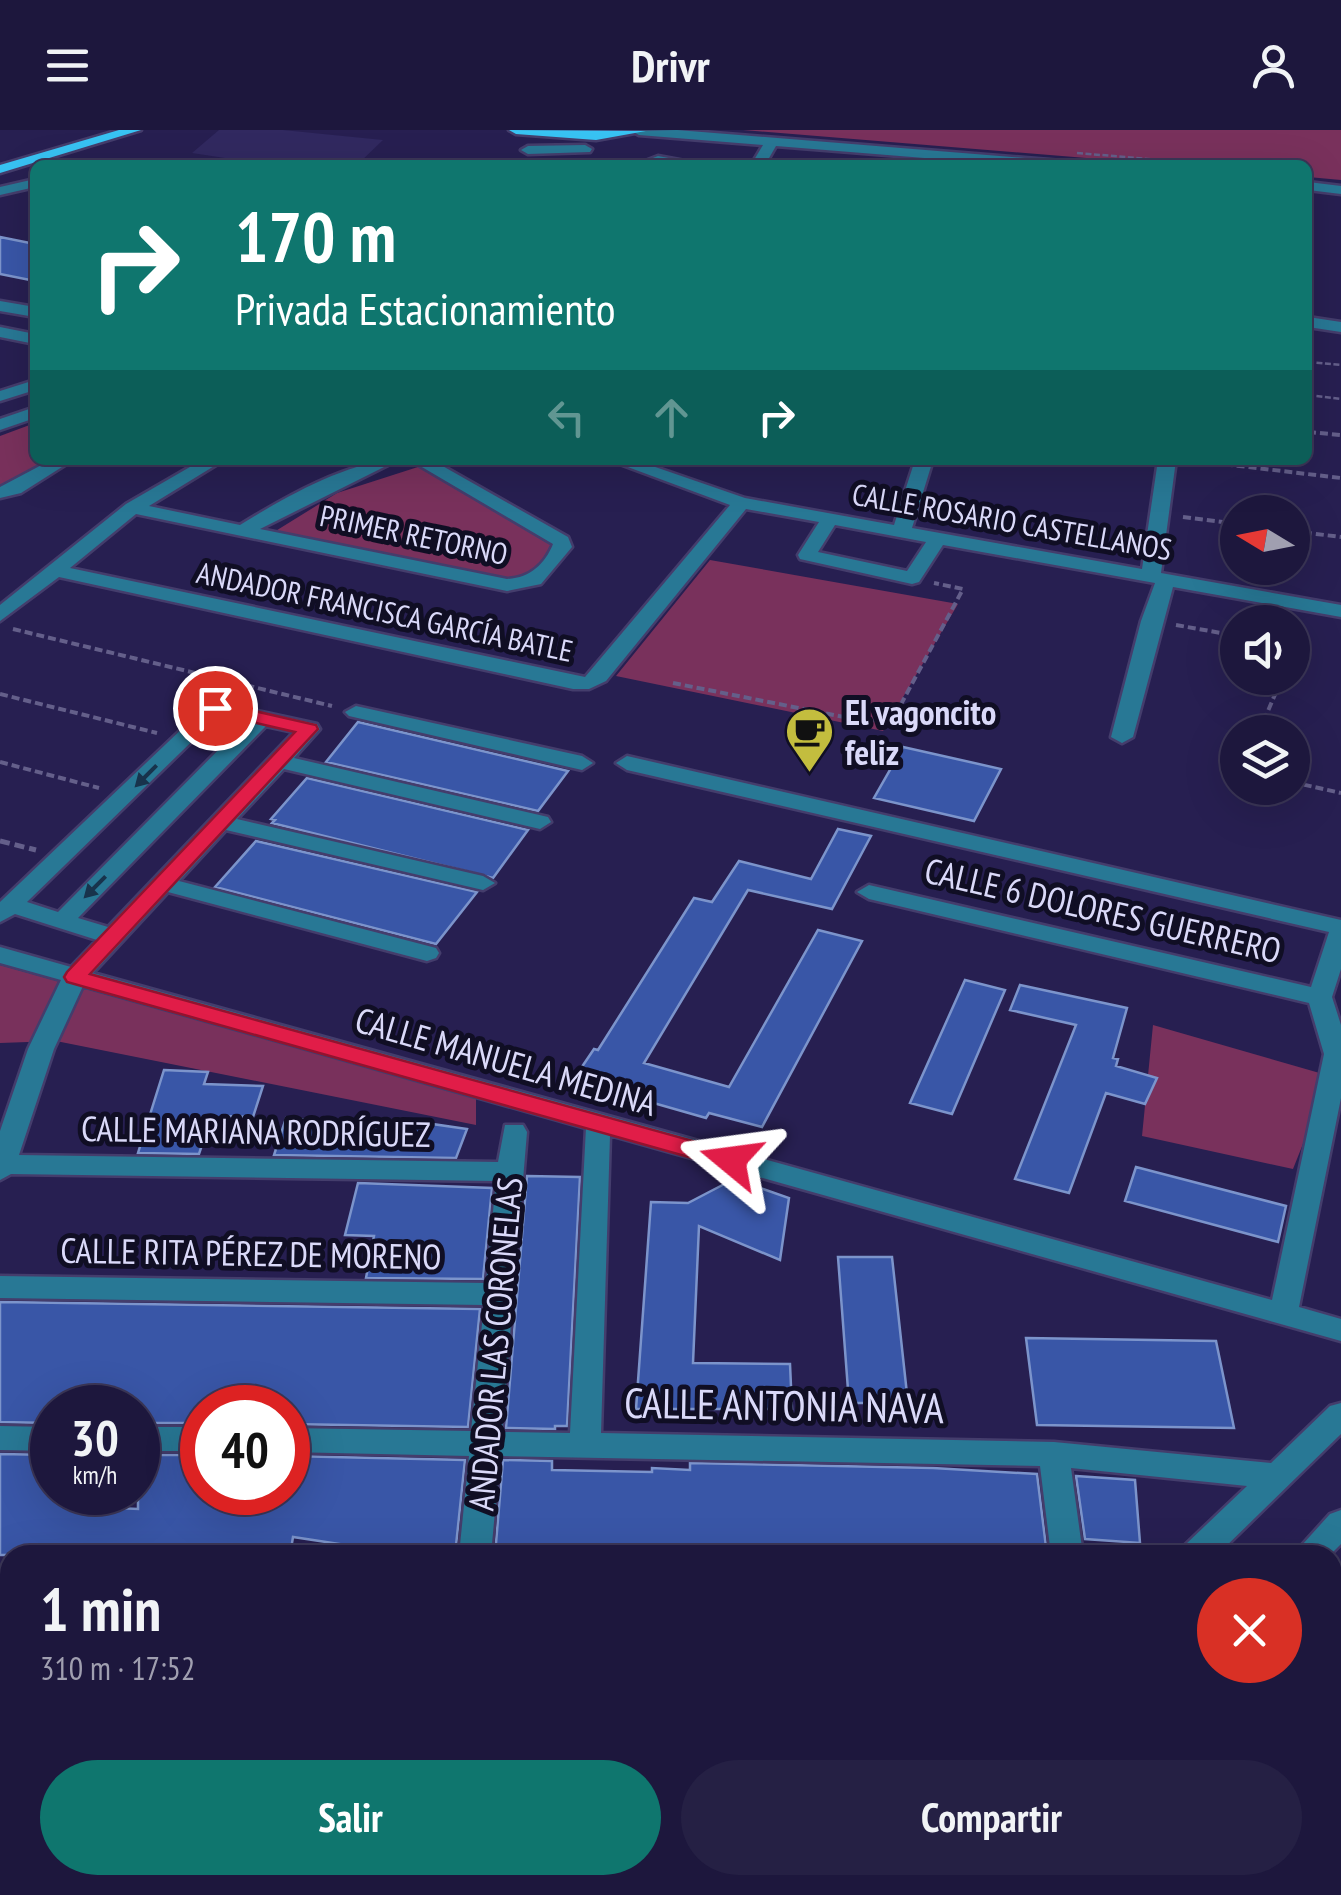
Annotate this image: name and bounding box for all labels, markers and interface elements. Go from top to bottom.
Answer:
text: Drivr [631,36,710,94]
icon: menu [40,38,95,93]
icon: person [1246,38,1301,93]
text: 170 m [235,191,396,281]
icon: right [70,200,200,330]
text: Privada Estacionamiento [235,279,615,337]
icon: left [539,390,594,445]
icon: ahead [644,390,699,445]
icon: right [749,390,804,445]
street label: CALLE ROSARIO CASTELLANOS [849,474,1175,568]
street label: PRIMER RETORNO [317,495,511,573]
north arrow [1220,495,1310,585]
map controls [1220,495,1310,805]
street label: ANDADOR FRANCISCA GARCÍA BATLE [193,552,577,670]
button: sound [1220,605,1310,695]
pin [173,666,258,751]
icon: arrive [188,681,243,736]
place label: El vagoncito feliz [845,689,996,775]
cafe icon: El vagoncito feliz [784,706,836,774]
button: layers [1220,715,1310,805]
one-way arrow [135,764,158,788]
street label: CALLE 6 DOLORES GUERRERO [920,847,1286,973]
one-way arrow [84,875,107,899]
street label: CALLE MANUELA MEDINA [350,996,662,1126]
street label: CALLE MARIANA RODRÍGUEZ [81,1105,431,1157]
position arrow [679,1108,783,1212]
street label: ANDADOR LAS CORONELAS [458,1175,532,1513]
street label: CALLE RITA PÉREZ DE MORENO [60,1227,442,1279]
street label: CALLE ANTONIA NAVA [624,1375,944,1435]
speed limit sign: 40 [180,1385,310,1515]
text: 30 [71,1405,119,1470]
text: km/h [73,1459,117,1491]
text: 1 min [40,1570,161,1648]
button: close [1197,1578,1302,1683]
text: 310 m · 17:52 [40,1647,195,1689]
button: Salir [40,1760,661,1875]
button: Compartir [681,1760,1302,1875]

